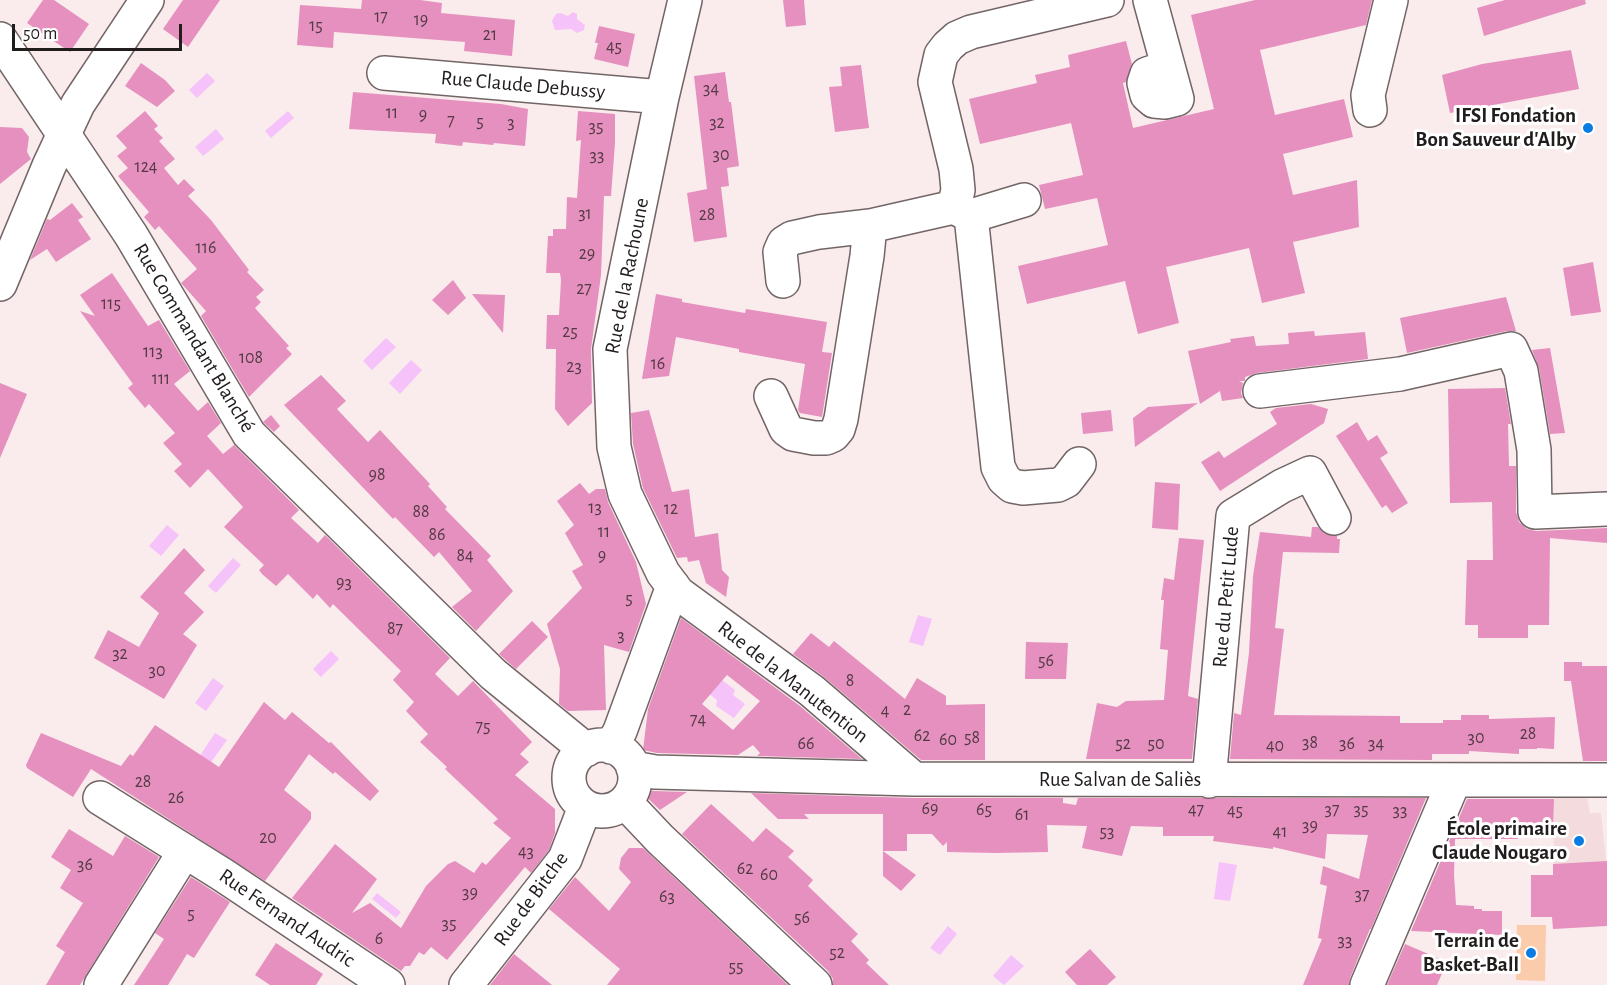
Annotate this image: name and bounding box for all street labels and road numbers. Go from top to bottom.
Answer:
street label: Rue Claude Debussy [440,65,606,105]
street label: Rue de la Rachoune [599,196,655,356]
street label: Rue Commandant Blanché [128,239,260,437]
street label: Rue du Petit Lude [1207,525,1245,669]
street label: Rue de la Manutention [713,615,873,749]
street label: Rue Salvan de Saliès [1039,767,1201,793]
street label: Rue de Bitche [488,847,574,951]
street label: Rue Fernand Audric [214,863,360,973]

